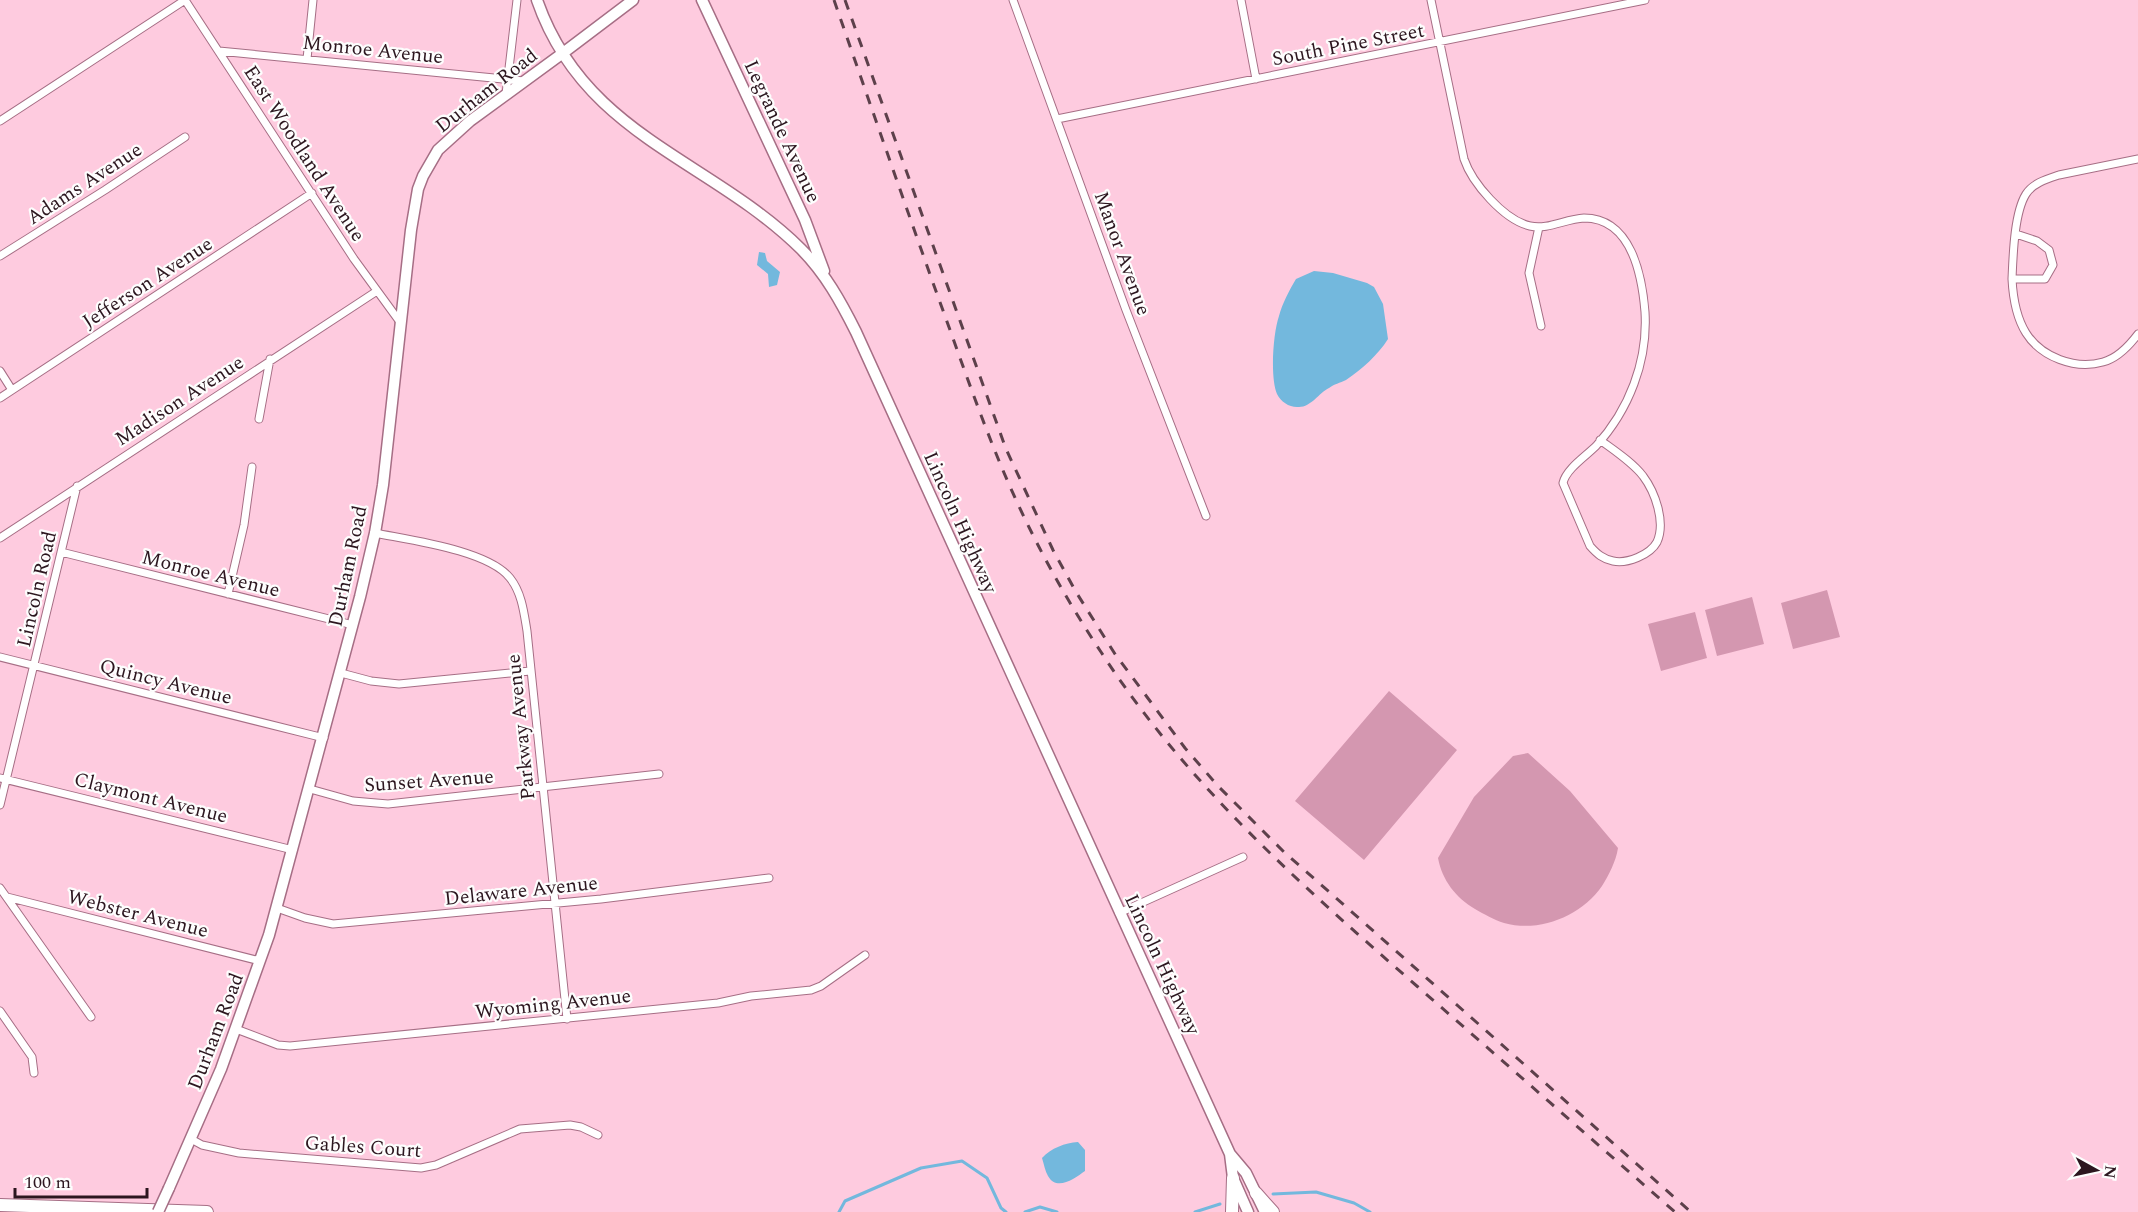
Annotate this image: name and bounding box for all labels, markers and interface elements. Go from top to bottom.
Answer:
street label: South Pine Street [1269,16,1427,74]
street label: Monroe Avenue [301,28,445,72]
street label: Durham Road [429,41,544,141]
street label: Legrande Avenue [736,55,828,208]
street label: East Woodland Avenue [236,59,373,248]
street label: Adams Avenue [21,135,148,232]
street label: Manor Avenue [1086,187,1158,320]
street label: Jefferson Avenue [76,229,219,336]
street label: Madison Avenue [109,348,250,454]
street label: Lincoln Highway [915,447,1005,599]
street label: Durham Road [320,503,375,630]
street label: Lincoln Road [9,528,65,650]
street label: Monroe Avenue [139,542,283,606]
street label: Quincy Avenue [96,651,235,713]
street label: Parkway Avenue [498,652,544,801]
street label: Sunset Avenue [363,762,495,800]
street label: Claymont Avenue [71,764,231,832]
street label: Delaware Avenue [443,868,599,914]
street label: Webster Avenue [64,882,211,946]
street label: Lincoln Highway [1116,889,1208,1041]
street label: Durham Road [180,968,252,1094]
street label: Wyoming Avenue [474,981,633,1027]
street label: Gables Court [304,1128,422,1166]
north arrow [2066,1140,2126,1200]
scale bar [15,1161,147,1199]
text: N [2097,1164,2123,1180]
text: 100 m [24,1169,71,1196]

